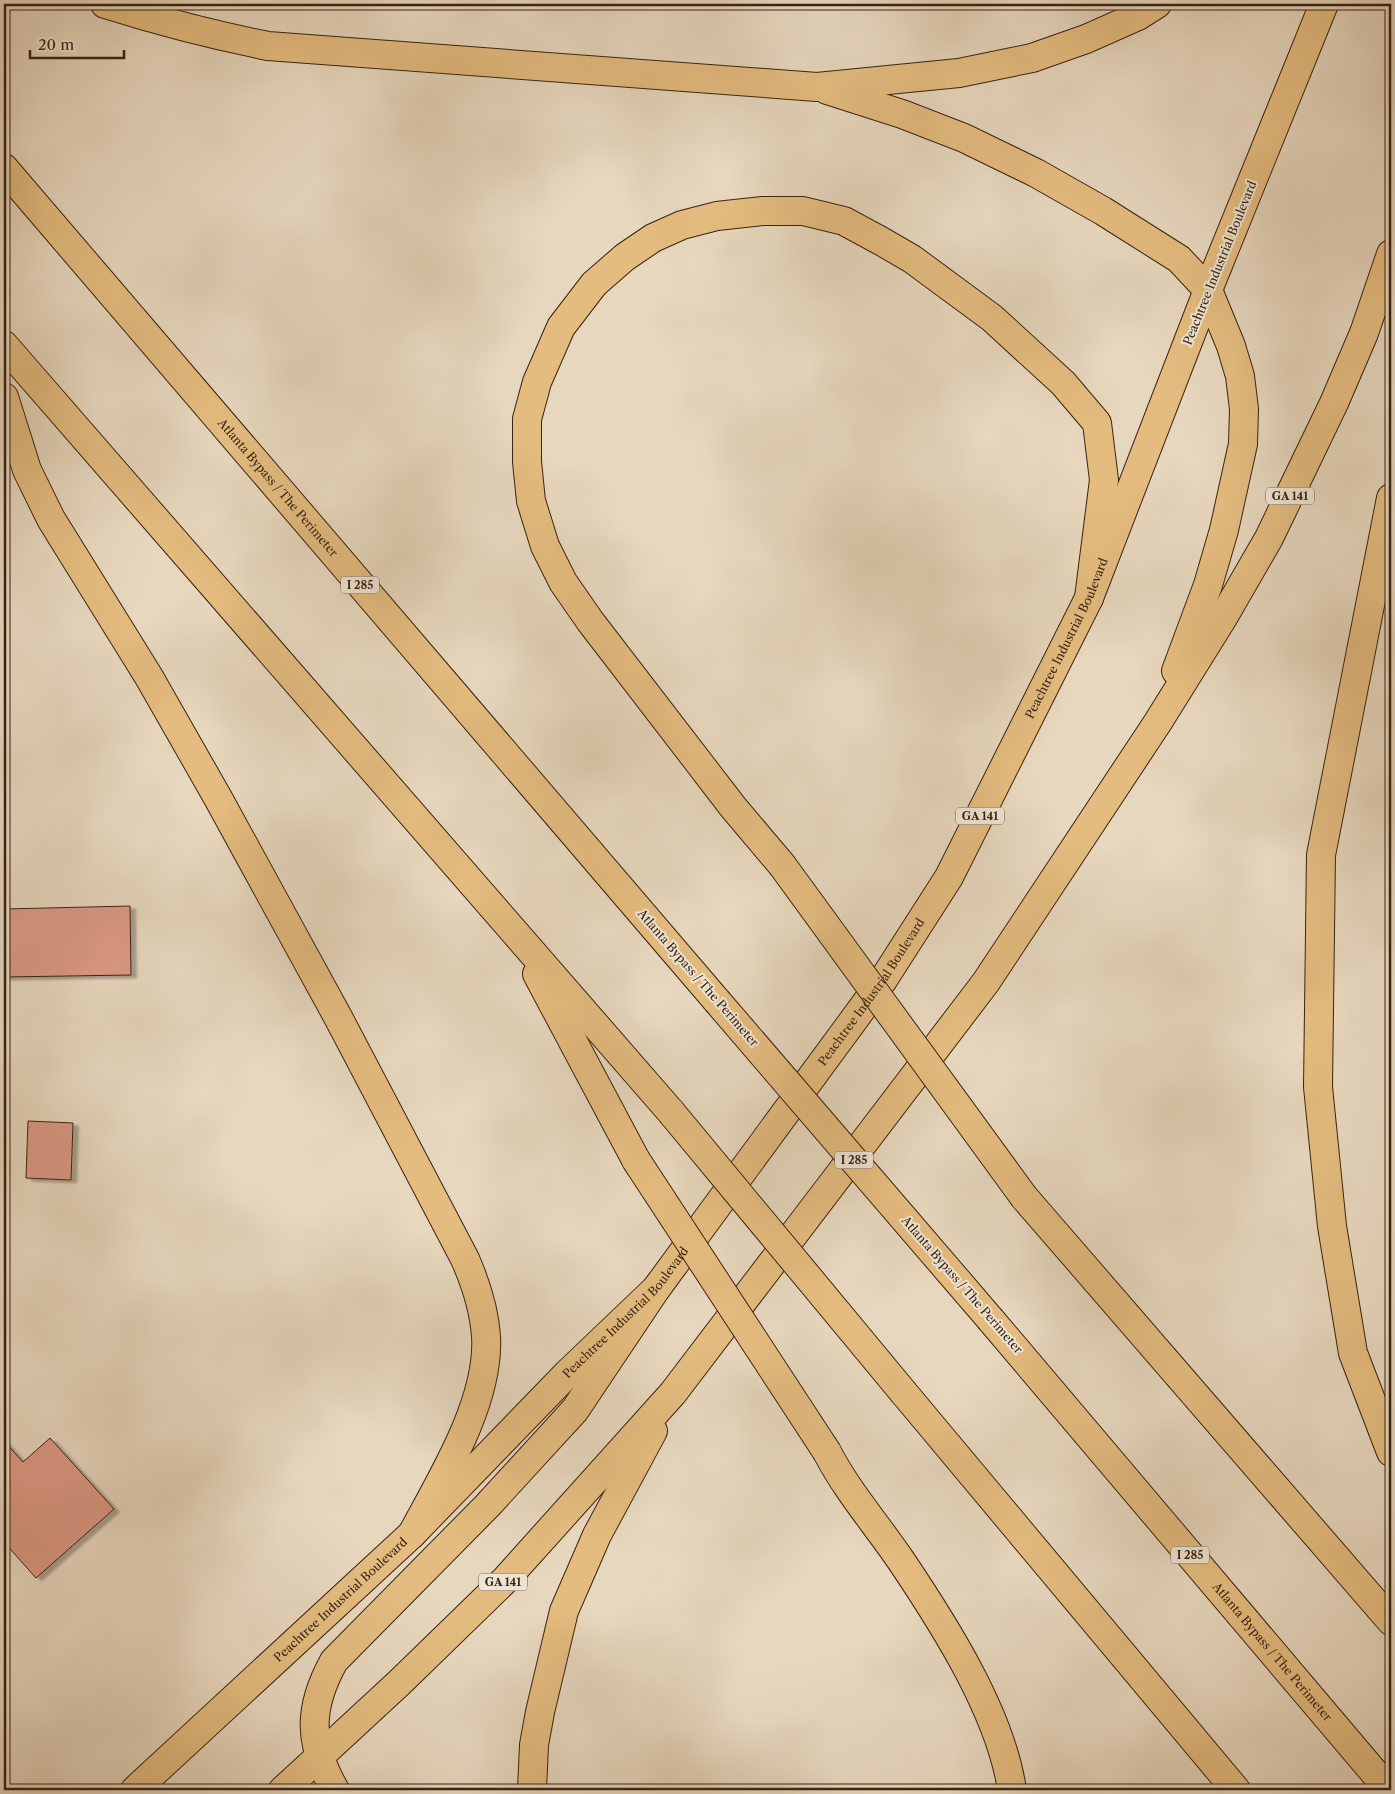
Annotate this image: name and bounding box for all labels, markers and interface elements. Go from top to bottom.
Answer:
scale bar [30,28,124,60]
text: 20 m [38,35,74,54]
street label: Peachtree Industrial Boulevard [1180,178,1260,347]
street label: Atlanta Bypass / The Perimeter [214,415,341,560]
road number: GA 141 [1266,488,1314,504]
street label: Peachtree Industrial Boulevard [1022,555,1111,721]
road number: I 285 [341,576,379,594]
road number: GA 141 [956,808,1004,824]
street label: Atlanta Bypass / The Perimeter [634,905,762,1049]
street label: Peachtree Industrial Boulevard [815,915,928,1068]
road number: I 285 [835,1152,873,1168]
street label: Atlanta Bypass / The Perimeter [898,1212,1026,1356]
street label: Peachtree Industrial Boulevard [559,1243,692,1381]
street label: Peachtree Industrial Boulevard [270,1534,411,1665]
road number: I 285 [1171,1546,1209,1564]
road number: GA 141 [479,1574,527,1590]
street label: Atlanta Bypass / The Perimeter [1209,1578,1335,1724]

